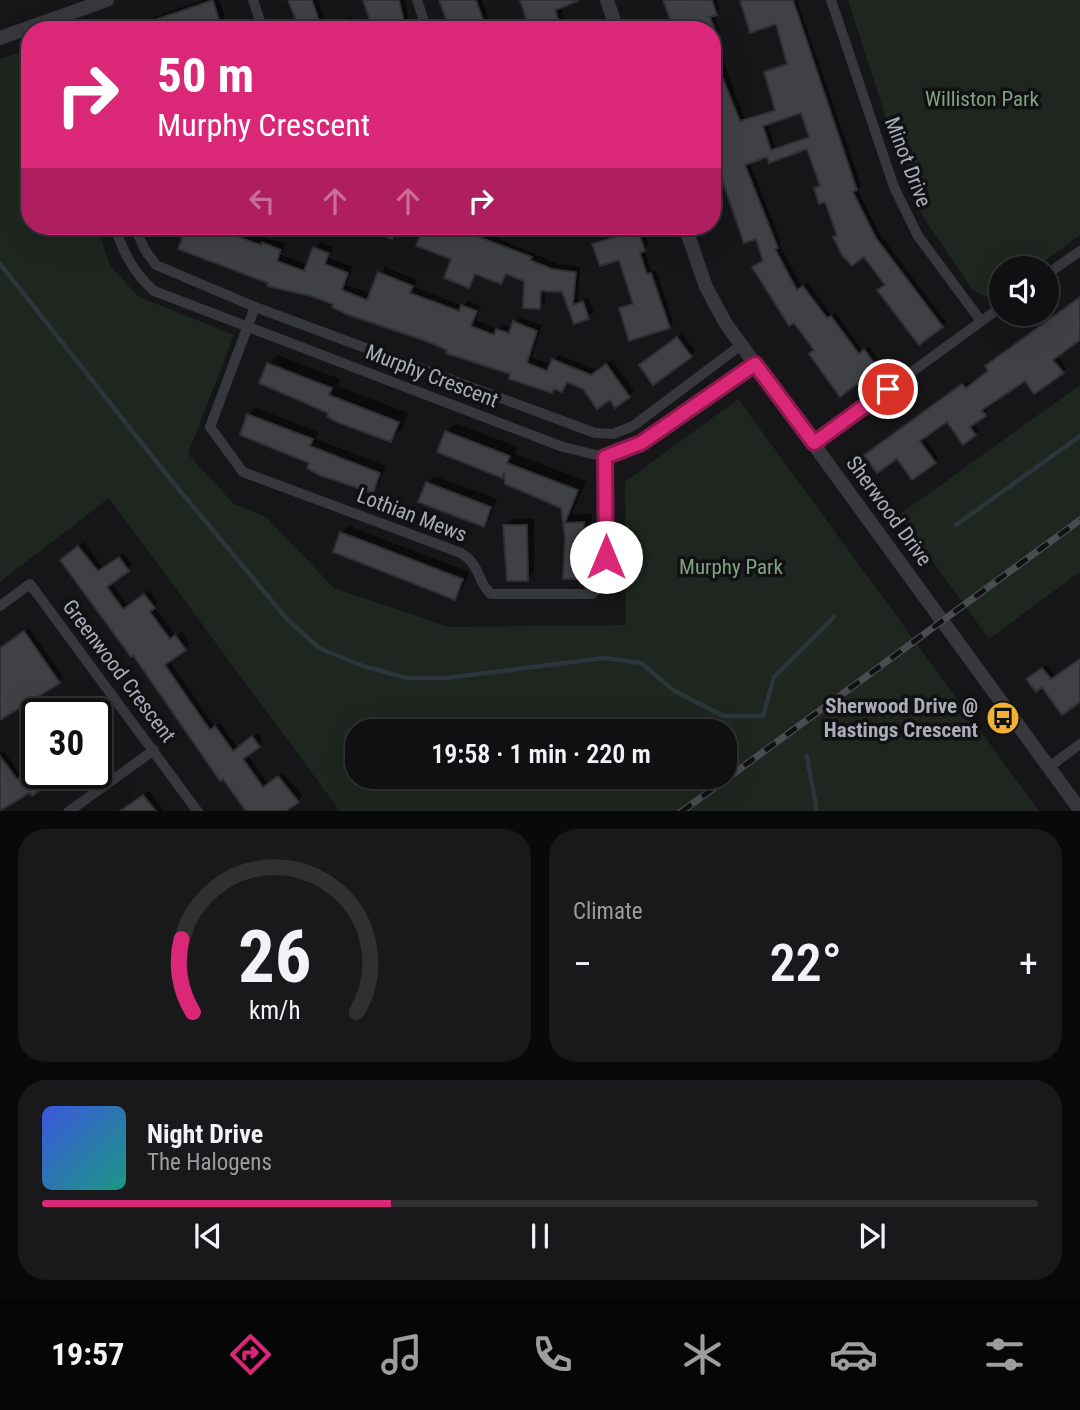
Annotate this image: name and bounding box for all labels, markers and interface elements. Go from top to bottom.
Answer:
text: 50 m [157,47,254,104]
icon: right [42,49,133,140]
park label: Williston Park [925,87,1039,111]
text: Murphy Crescent [157,106,370,144]
street label: Minot Drive [880,114,936,210]
icon: left [243,182,281,220]
icon: ahead [316,182,354,220]
icon: ahead [389,182,427,220]
icon: right [462,182,500,220]
map controls [989,256,1059,326]
button: sound [989,256,1059,326]
street label: Murphy Crescent [362,340,502,412]
pin [858,359,918,419]
icon: arrive [869,370,907,408]
street label: Sherwood Drive [841,452,937,570]
street label: Lothian Mews [354,483,470,547]
position arrow [569,520,643,594]
park label: Murphy Park [679,555,783,579]
street label: Greenwood Crescent [58,595,180,747]
place label: Sherwood Drive @ Hastings Crescent [824,694,978,742]
speed limit sign: 30 [21,698,112,789]
bus stop icon: Sherwood Drive @ Hastings Crescent [984,699,1022,737]
text: 19:58 · 1 min · 220 m [431,739,651,769]
text: Climate [573,898,643,925]
text: 26 [238,914,311,1000]
text: 22° [769,933,842,994]
text: − [573,942,592,986]
text: + [1019,942,1038,986]
text: km/h [249,995,300,1024]
text: Night Drive [147,1119,263,1149]
text: The Halogens [147,1149,272,1176]
icon: previous [189,1217,227,1255]
icon: pause [521,1217,559,1255]
icon: next [853,1217,891,1255]
icon: directions [226,1330,275,1379]
icon: music [377,1330,426,1379]
icon: phone [528,1330,577,1379]
icon: climate [678,1330,727,1379]
icon: car [829,1330,878,1379]
icon: filters [980,1330,1029,1379]
text: 19:57 [51,1335,124,1373]

